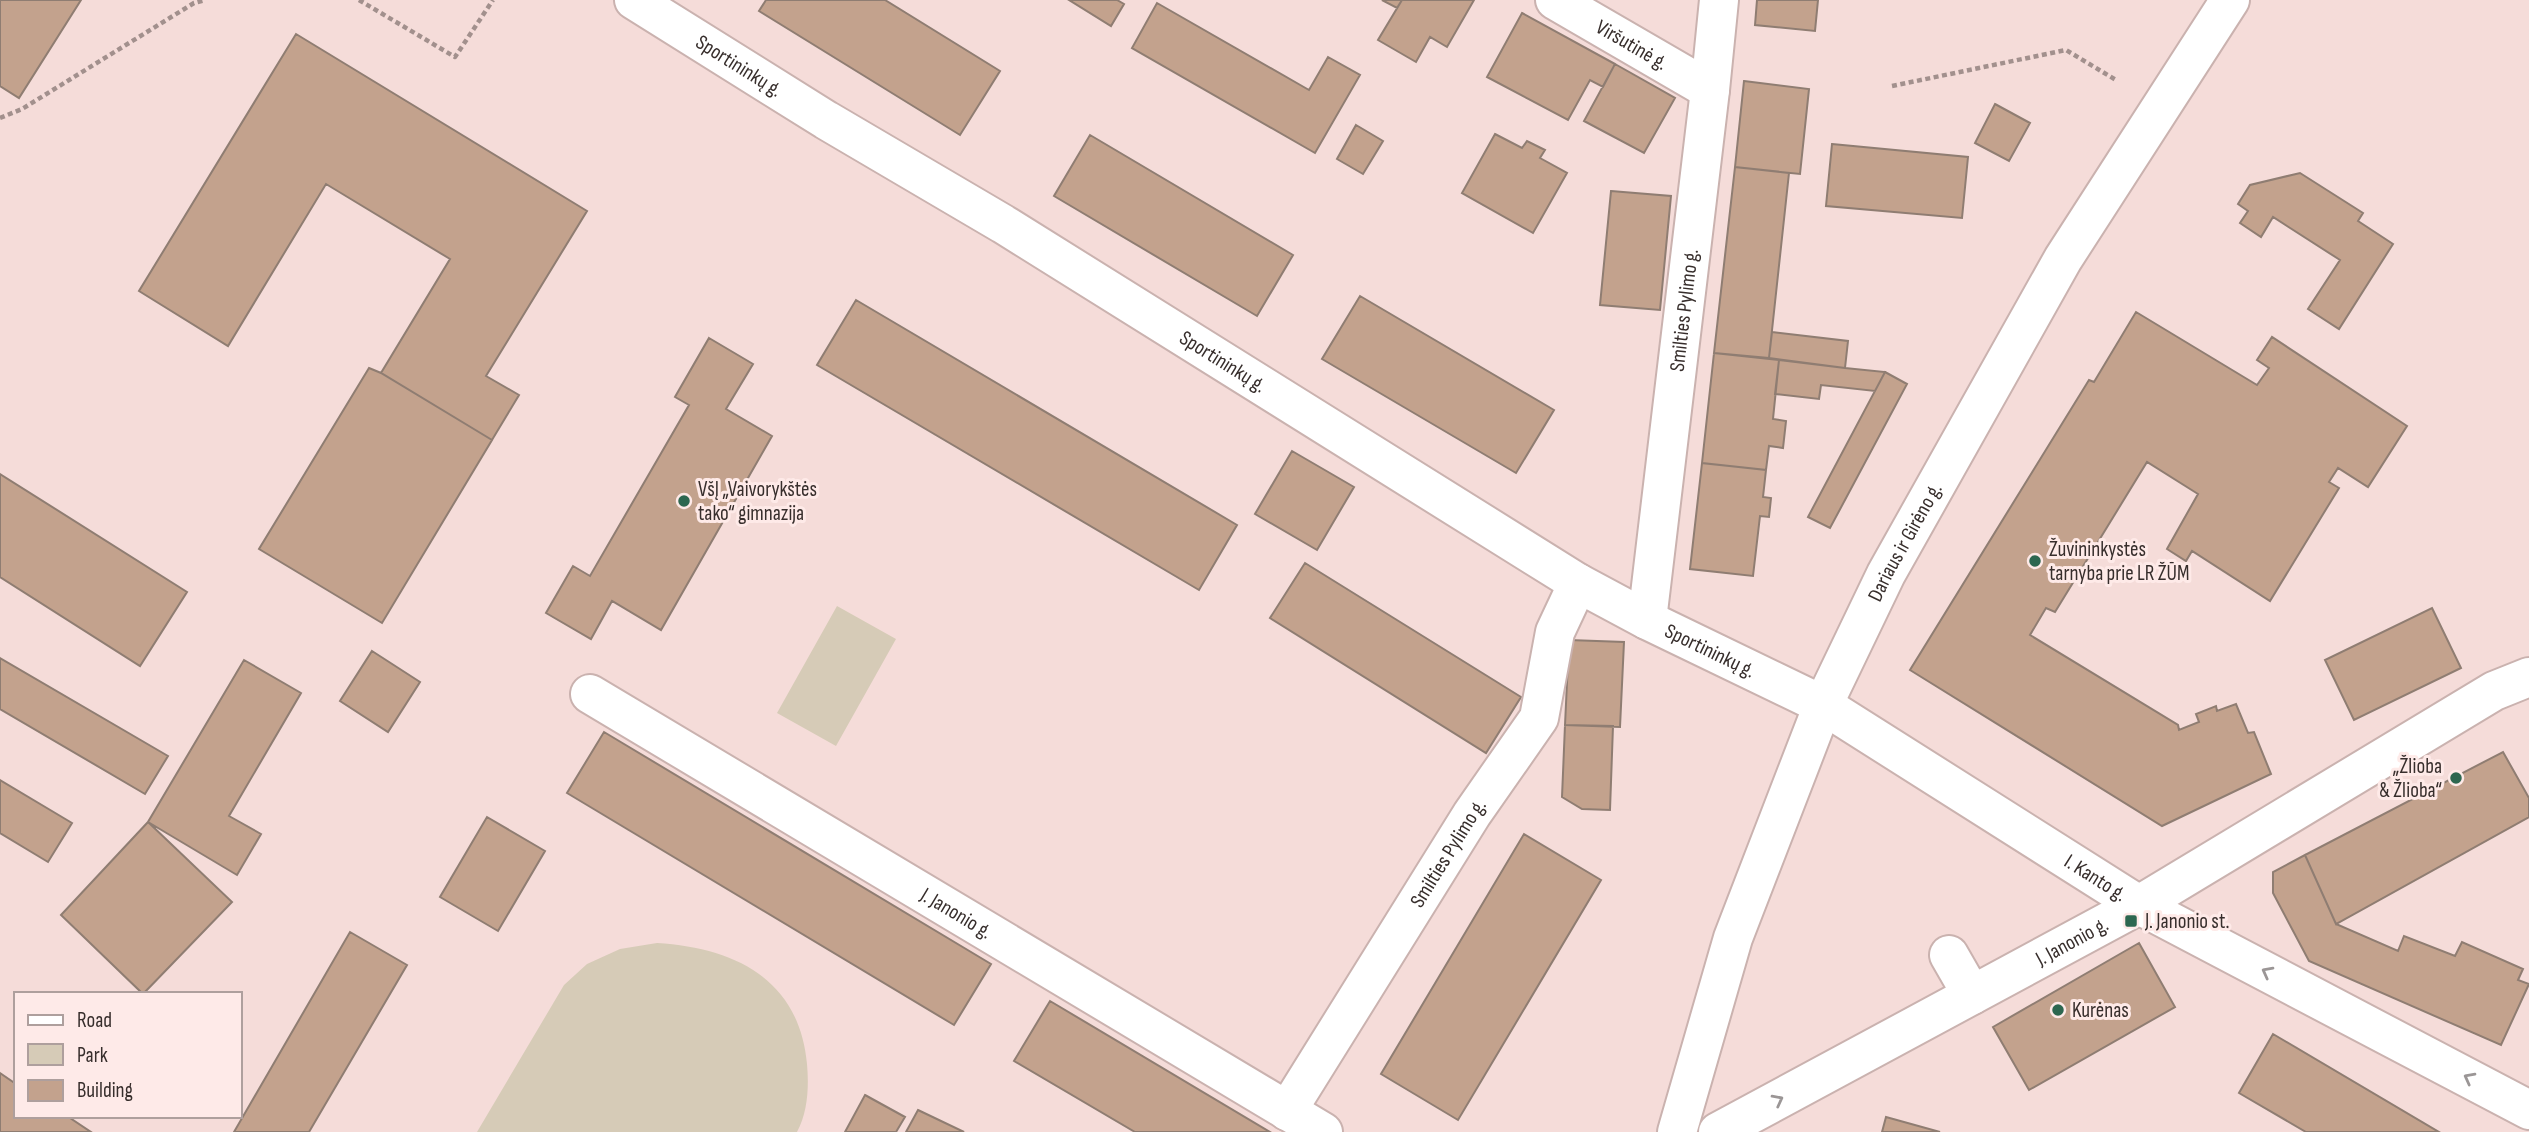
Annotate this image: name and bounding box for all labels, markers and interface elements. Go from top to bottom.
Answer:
street label: Viršutinė g. [1591,15,1672,76]
street label: Sportininkų g. [691,30,787,103]
street label: Smilties Pylimo g. [1665,248,1704,373]
street label: Sportininkų g. [1175,325,1271,398]
place label: VšĮ „Vaivorykštės tako“ gimnazija [698,477,817,526]
street label: Dariaus ir Girėno g. [1863,479,1948,605]
marker: VšĮ „Vaivorykštės tako“ gimnazija [676,493,692,509]
place label: Žuvininkystės tarnyba prie LR ŽŪM [2049,537,2189,586]
marker: Žuvininkystės tarnyba prie LR ŽŪM [2027,553,2043,569]
street label: Sportininkų g. [1661,619,1759,683]
place label: „Žlioba & Žlioba“ [2379,754,2442,803]
marker: „Žlioba & Žlioba“ [2448,770,2464,786]
street label: Smilties Pylimo g. [1405,794,1492,912]
street label: I. Kanto g. [2060,849,2131,907]
street label: J. Janonio g. [915,882,997,944]
place label: J. Janonio st. [2144,909,2230,934]
street label: J. Janonio g. [2031,912,2113,972]
marker: J. Janonio st. [2123,913,2139,929]
one-way arrow [2262,967,2274,980]
legend [14,992,242,1118]
place label: Kurėnas [2072,998,2129,1023]
marker: Kurėnas [2050,1002,2066,1018]
text: Road [77,1008,112,1033]
text: Park [77,1043,108,1068]
one-way arrow [2463,1073,2476,1086]
text: Building [77,1078,133,1103]
one-way arrow [1771,1094,1784,1108]

